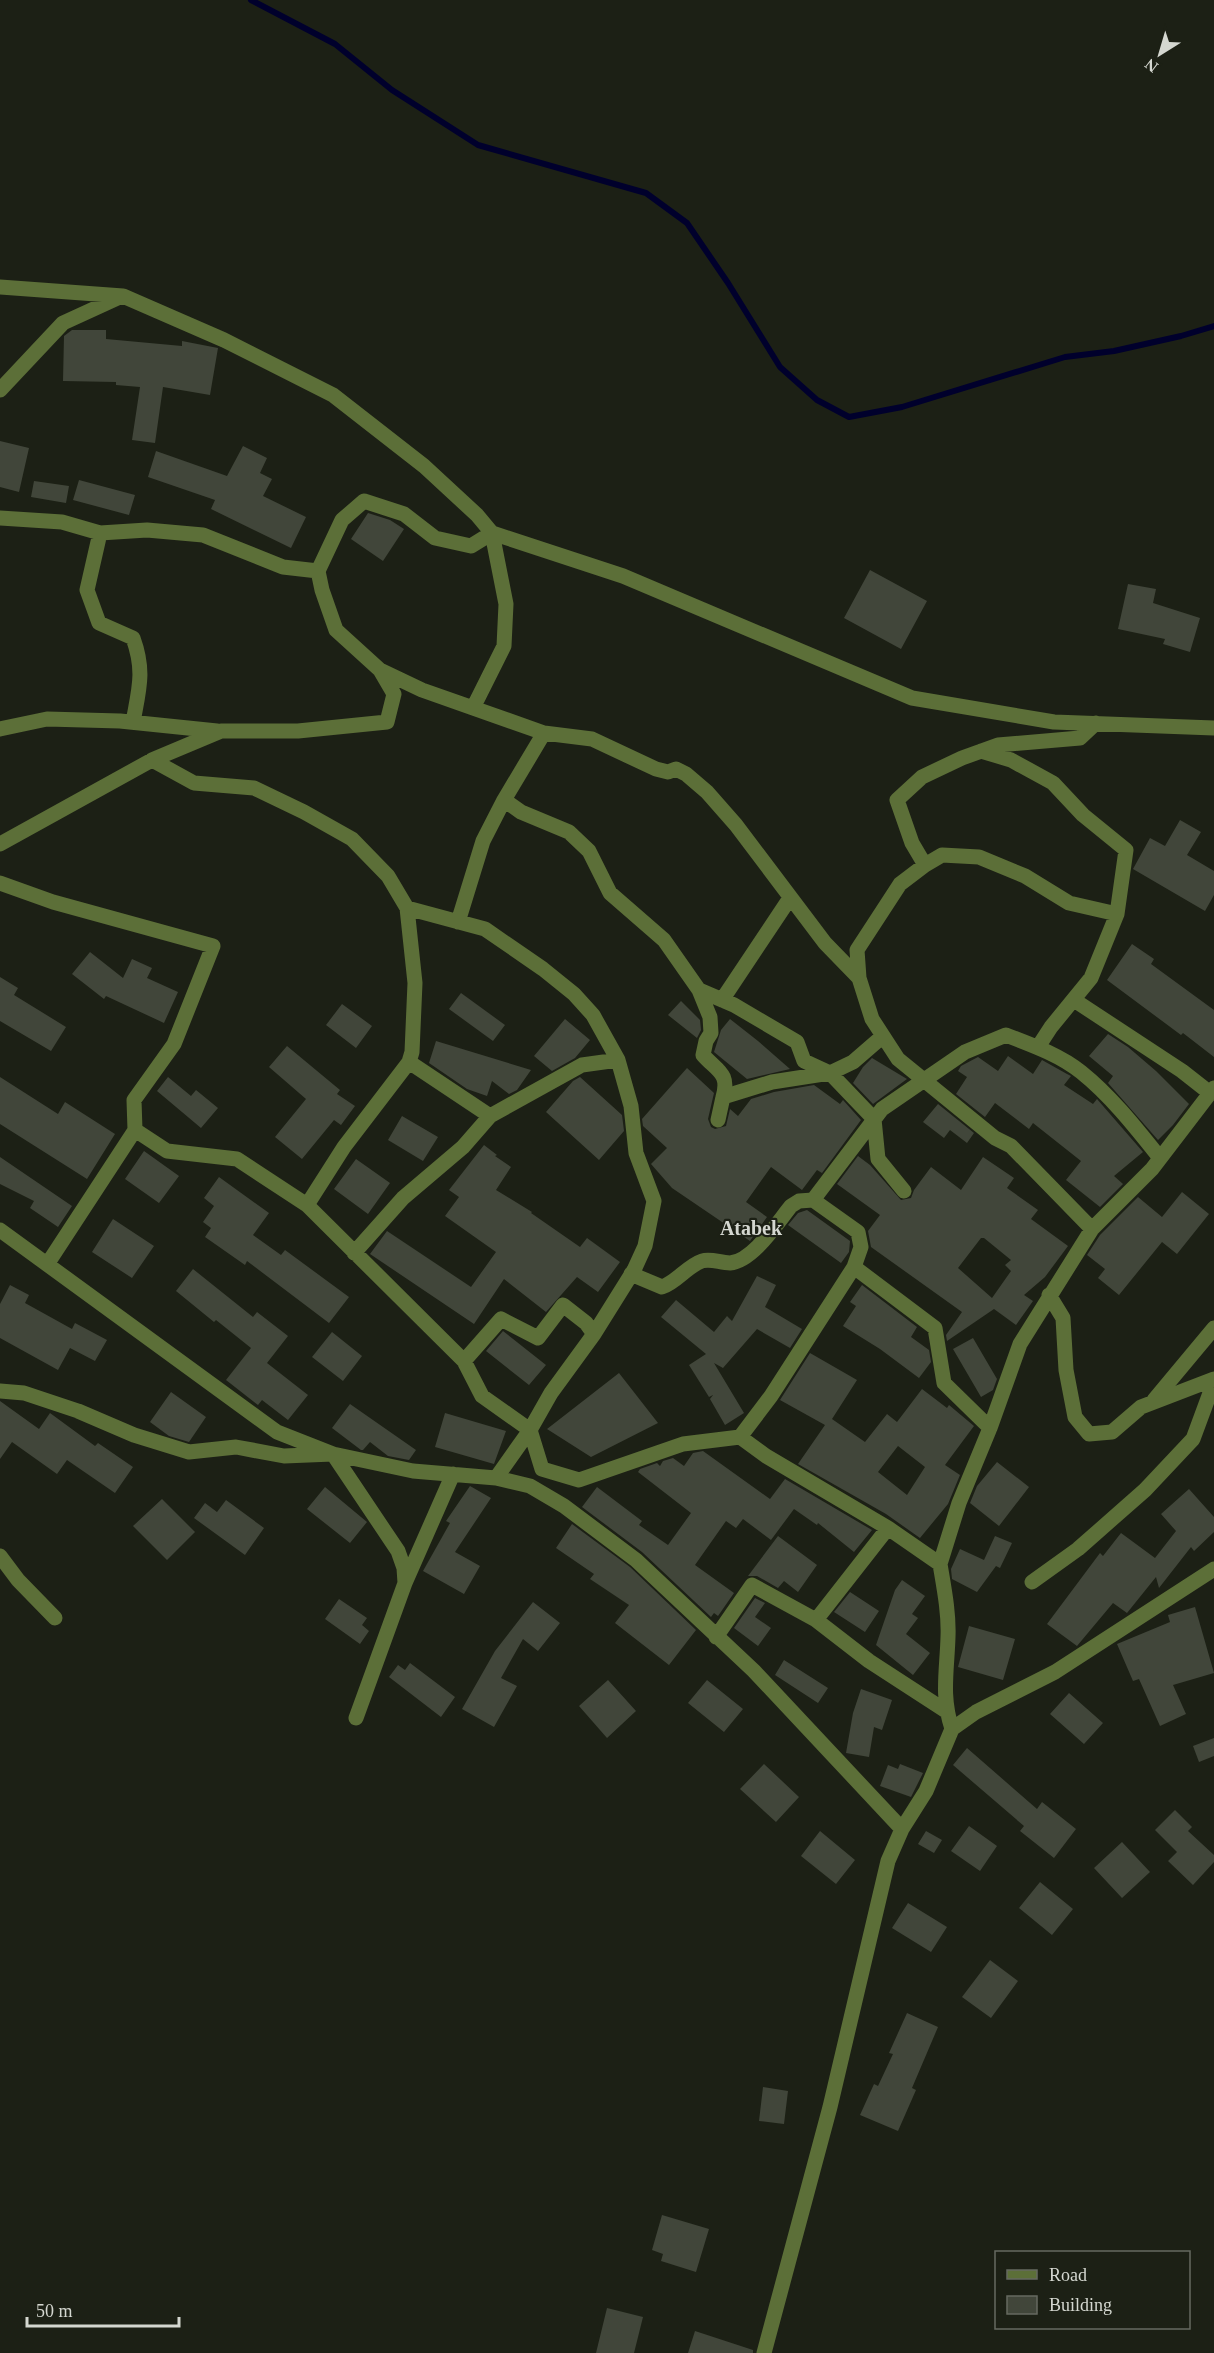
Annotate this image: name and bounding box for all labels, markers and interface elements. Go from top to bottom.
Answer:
north arrow [1130,24,1190,84]
text: N [1141,55,1161,76]
district label: Atabek [720,1217,783,1239]
legend [995,2251,1190,2329]
text: Road [1049,2265,1087,2285]
scale bar [27,2290,178,2328]
text: Building [1049,2295,1112,2315]
text: 50 m [36,2301,73,2321]

